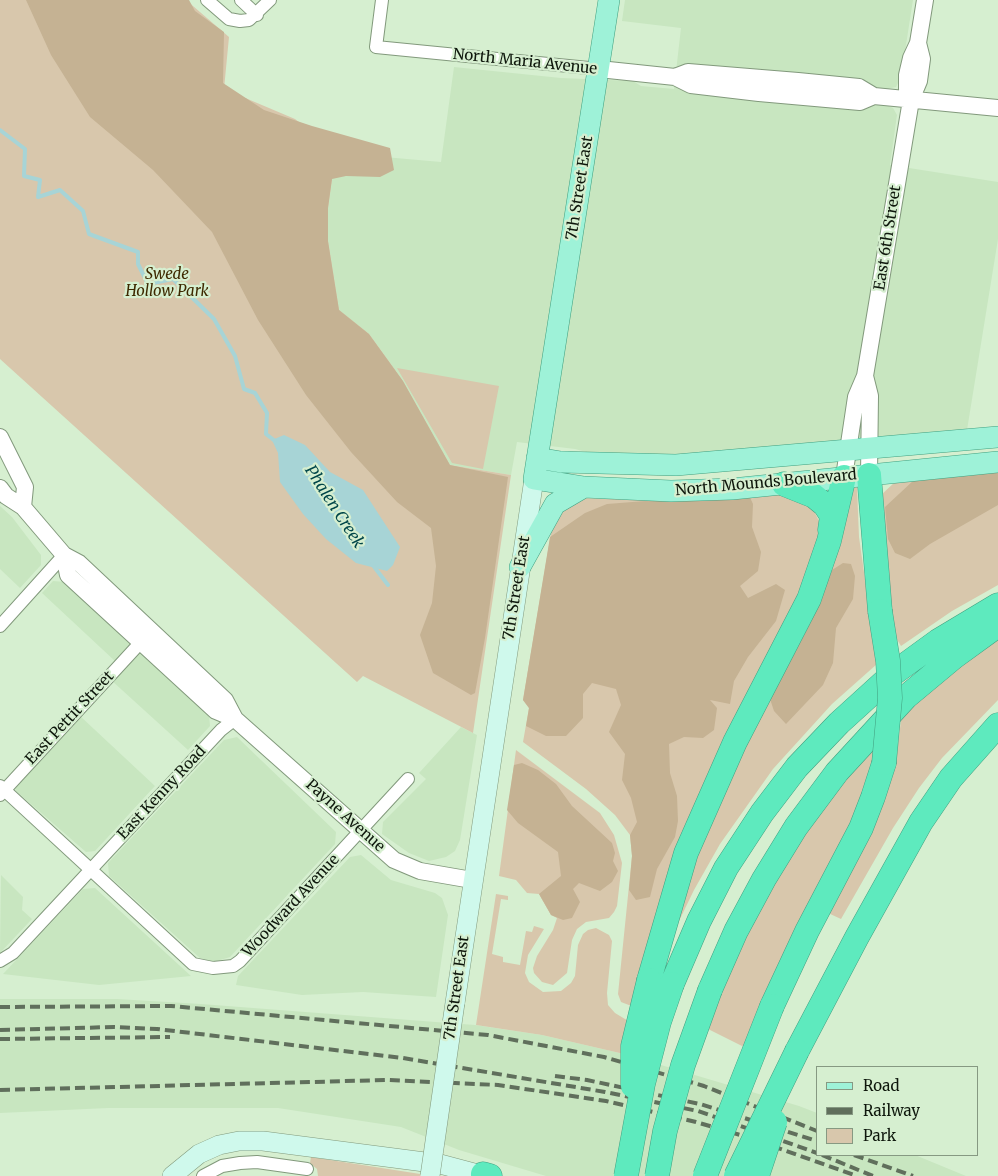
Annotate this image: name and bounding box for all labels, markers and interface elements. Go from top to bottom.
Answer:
street label: North Maria Avenue [452,45,598,79]
street label: 7th Street East [563,135,597,241]
street label: East 6th Street [871,184,905,292]
park label: Swede Hollow Park [125,266,209,301]
water label: Phalen Creek [300,462,368,552]
street label: North Mounds Boulevard [675,466,857,500]
street label: 7th Street East [500,535,534,641]
street label: East Pettit Street [22,668,118,768]
street label: East Kenny Road [114,742,210,844]
street label: Payne Avenue [302,776,388,856]
street label: Woodward Avenue [239,851,343,961]
street label: 7th Street East [441,935,473,1041]
legend [816,1066,978,1156]
text: Road [863,1076,899,1095]
text: Railway [863,1101,920,1120]
text: Park [863,1126,896,1145]

